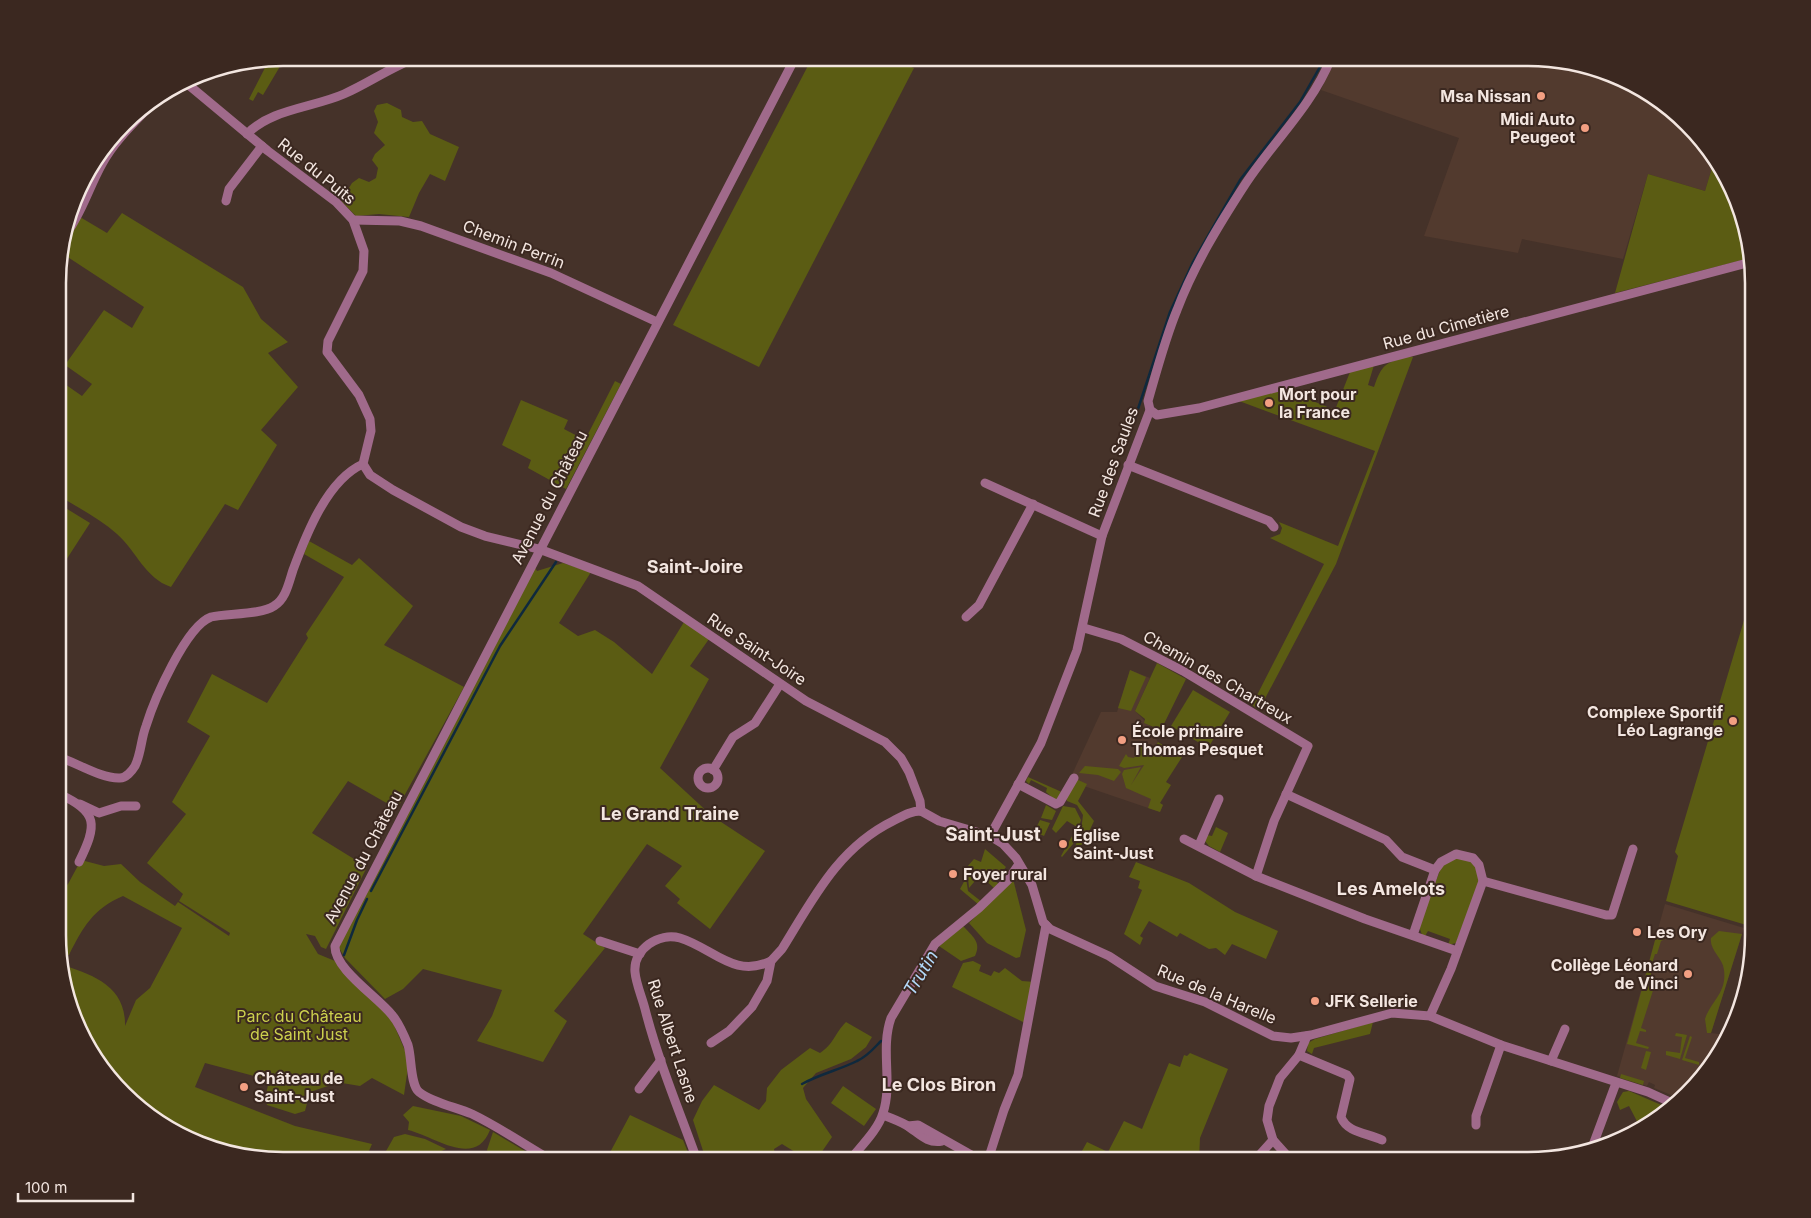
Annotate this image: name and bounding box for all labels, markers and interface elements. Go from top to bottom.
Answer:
place label: Msa Nissan [1440,86,1531,106]
marker: Msa Nissan [1535,90,1547,102]
place label: Midi Auto Peugeot [1500,109,1575,147]
marker: Midi Auto Peugeot [1579,122,1591,134]
street label: Rue du Puits [274,134,360,208]
street label: Chemin Perrin [460,215,568,273]
street label: Rue du Cimetière [1381,301,1511,353]
place label: Mort pour la France [1279,384,1357,422]
marker: Mort pour la France [1263,397,1275,409]
street label: Rue des Saules [1084,404,1142,520]
street label: Avenue du Château [507,427,591,567]
district label: Saint-Joire [647,556,743,577]
street label: Rue Saint-Joire [704,608,810,690]
street label: Chemin des Chartreux [1140,626,1297,728]
place label: Complexe Sportif Léo Lagrange [1587,702,1724,740]
marker: Complexe Sportif Léo Lagrange [1727,715,1739,727]
place label: École primaire Thomas Pesquet [1132,721,1263,759]
marker: École primaire Thomas Pesquet [1116,734,1128,746]
street label: Avenue du Château [320,787,406,927]
district label: Le Grand Traine [601,803,739,824]
district label: Saint-Just [945,823,1041,846]
place label: Église Saint-Just [1073,825,1154,863]
marker: Église Saint-Just [1057,838,1069,850]
place label: Foyer rural [963,864,1047,884]
marker: Foyer rural [947,868,959,880]
district label: Les Amelots [1337,878,1445,899]
place label: Les Ory [1647,922,1707,942]
marker: Les Ory [1631,926,1643,938]
water label: Trutin [899,946,942,999]
place label: Collège Léonard de Vinci [1551,955,1678,993]
street label: Rue de la Harelle [1154,960,1280,1028]
marker: Collège Léonard de Vinci [1682,968,1694,980]
street label: Rue Albert Lasne [644,977,702,1105]
place label: JFK Sellerie [1325,991,1418,1011]
marker: JFK Sellerie [1309,995,1321,1007]
park label: Parc du Château de Saint Just [236,1006,362,1044]
place label: Château de Saint-Just [254,1068,343,1106]
district label: Le Clos Biron [882,1074,996,1095]
marker: Château de Saint-Just [238,1081,250,1093]
scale bar [18,1170,132,1202]
text: 100 m [25,1178,67,1197]

